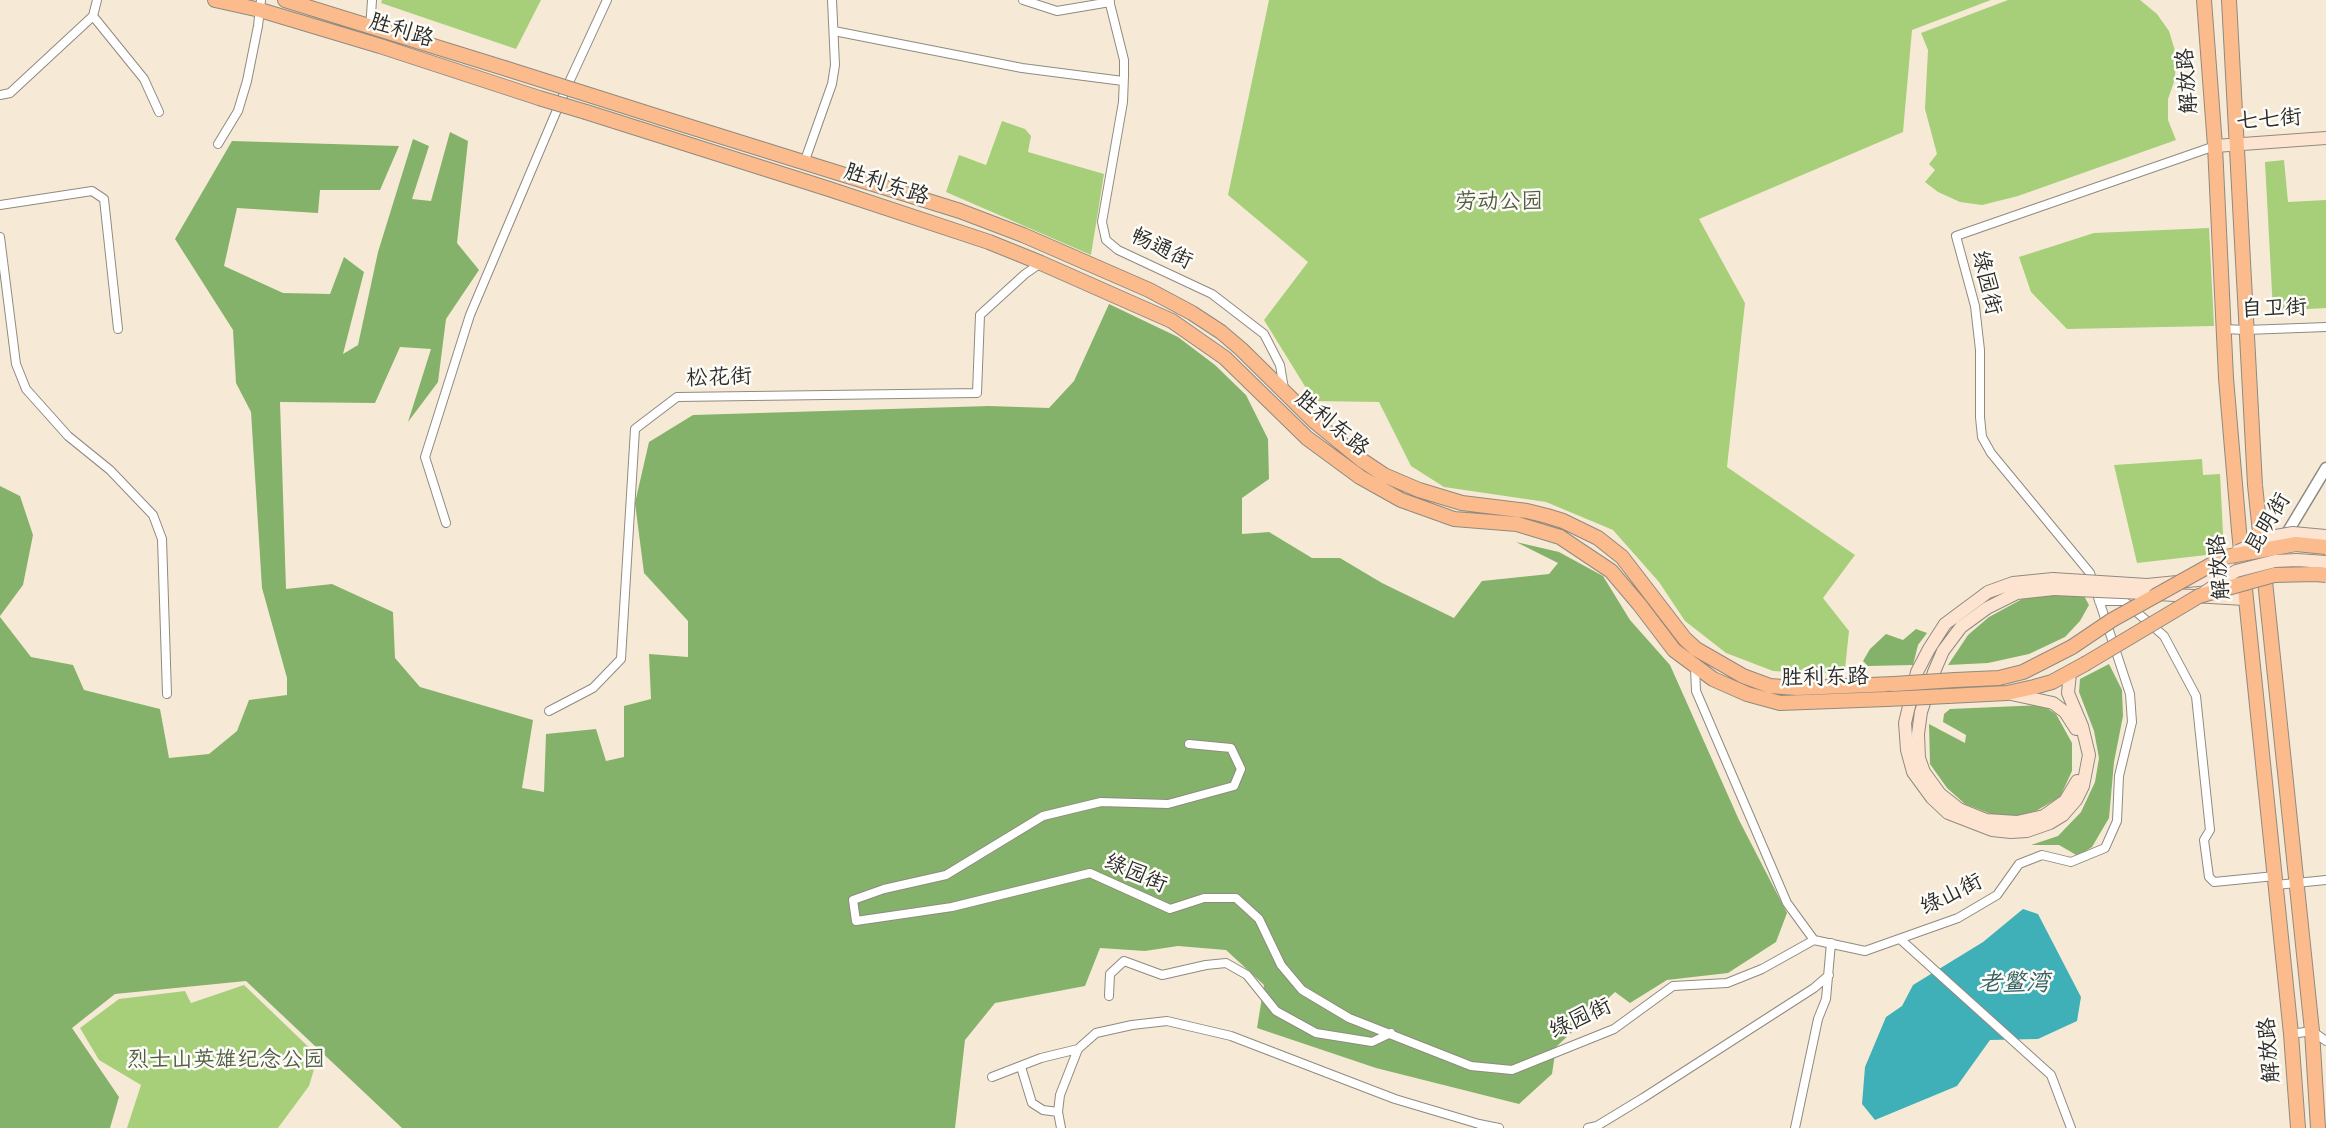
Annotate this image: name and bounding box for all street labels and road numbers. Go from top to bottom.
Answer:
street label: 胜利路 [366,10,436,54]
street label: 解放路 [2174,47,2204,115]
street label: 七七街 [2235,106,2303,136]
street label: 胜利东路 [840,160,932,212]
street label: 畅通街 [1126,224,1196,276]
street label: 绿园街 [1965,248,2005,318]
street label: 自卫街 [2241,296,2307,324]
street label: 松花街 [686,365,752,393]
street label: 胜利东路 [1289,387,1373,463]
street label: 昆明街 [2241,489,2297,559]
street label: 解放路 [2205,533,2237,601]
street label: 胜利东路 [1781,665,1869,693]
street label: 绿园街 [1099,850,1171,900]
street label: 绿山街 [1917,870,1987,922]
street label: 绿园街 [1546,994,1616,1046]
street label: 解放路 [2255,1016,2287,1084]

